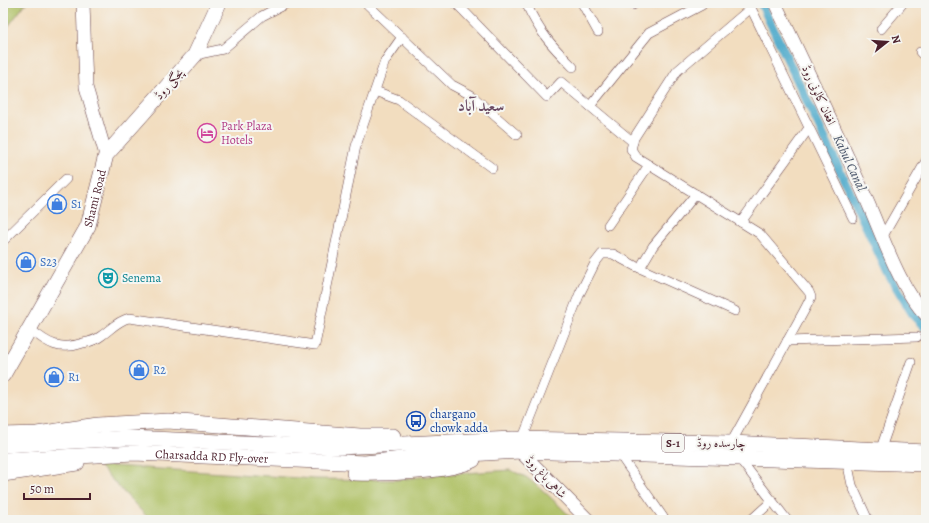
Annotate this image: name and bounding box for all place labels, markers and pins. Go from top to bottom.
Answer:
place label: Park Plaza Hotels [221,118,273,148]
hotel icon: Park Plaza Hotels [196,122,218,144]
shop icon: S1 [46,193,68,215]
place label: S1 [71,196,81,212]
shop icon: S23 [15,251,37,273]
place label: S23 [40,254,57,270]
theatre icon: Senema [97,267,119,289]
place label: Senema [122,270,161,286]
shop icon: R2 [128,359,150,381]
place label: R2 [153,362,166,378]
shop icon: R1 [43,366,65,388]
place label: R1 [68,369,79,385]
place label: chargano chowk adda [430,406,489,436]
bus stop icon: chargano chowk adda [405,410,427,432]

